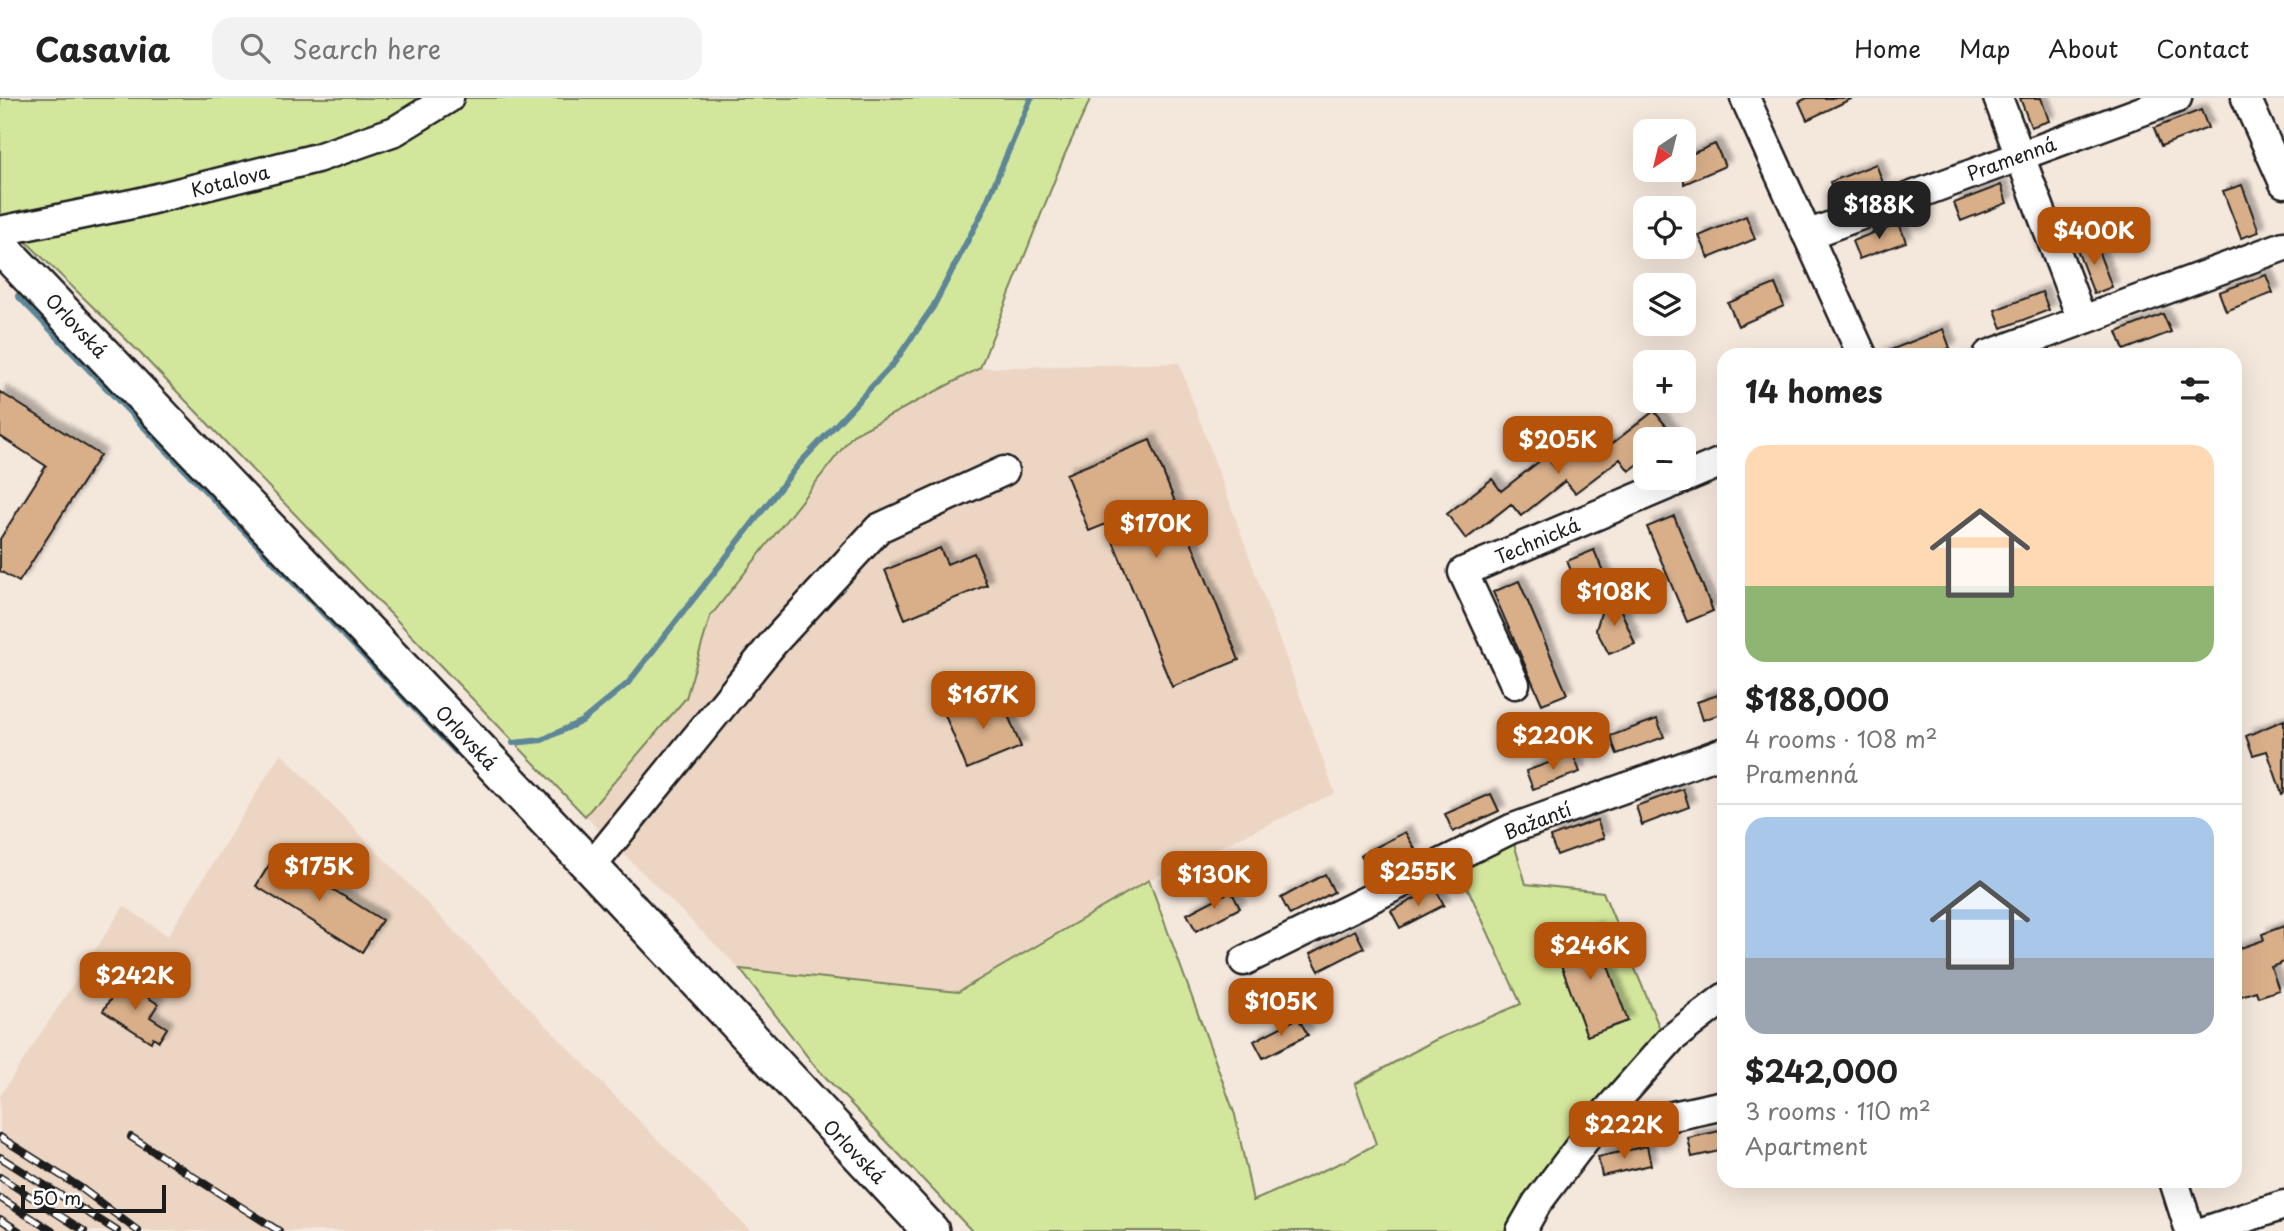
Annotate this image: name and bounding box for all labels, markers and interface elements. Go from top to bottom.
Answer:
search box [212,17,702,80]
text: Casavia [35,23,170,73]
icon: search [236,29,274,67]
text: Search here [292,29,441,68]
text: Home [1854,30,1921,66]
text: Map [1959,30,2010,66]
text: About [2048,30,2118,66]
text: Contact [2156,30,2249,66]
north arrow [1633,119,1696,182]
map controls [1633,119,1696,490]
street label: Pramenná [1962,129,2060,187]
street label: Kotalova [188,157,272,203]
pin: $188K [1830,181,1928,241]
text: $188K [1844,186,1914,221]
button: locate [1633,196,1696,259]
pin: $400K [2045,208,2143,267]
text: $400K [2053,212,2135,247]
button: layers [1633,273,1696,336]
street label: Orlovská [40,286,115,364]
button: + [1633,350,1696,413]
text: 14 homes [1745,368,1883,413]
icon: filters [2176,371,2214,409]
pin: $205K [1509,416,1607,476]
text: $205K [1519,421,1597,456]
button: − [1633,427,1696,490]
icon: home [1917,490,2043,616]
pin: $170K [1107,500,1205,560]
text: $170K [1120,505,1192,540]
street label: Technická [1490,510,1584,570]
pin: $108K [1565,568,1663,628]
text: $108K [1577,573,1651,608]
pin: $167K [934,672,1032,731]
text: $167K [947,676,1019,711]
text: $188,000 [1745,676,1889,721]
street label: Orlovská [430,698,505,776]
pin: $220K [1504,712,1602,772]
text: $220K [1513,717,1593,752]
text: 4 rooms · 108 m² [1745,721,1938,756]
text: Pramenná [1745,756,1858,791]
street label: Bažantí [1499,794,1575,846]
pin: $175K [270,844,368,903]
text: $175K [284,848,354,883]
pin: $255K [1369,848,1467,908]
pin: $130K [1165,852,1263,911]
text: $255K [1380,853,1456,888]
text: $130K [1177,856,1251,891]
icon: home [1917,862,2043,988]
pin: $246K [1541,922,1639,982]
text: $246K [1550,927,1630,962]
pin: $242K [86,953,184,1012]
text: $242K [96,957,174,992]
pin: $105K [1232,978,1330,1038]
text: $105K [1244,983,1318,1018]
text: $242,000 [1745,1048,1898,1093]
text: 3 rooms · 110 m² [1745,1093,1931,1128]
pin: $222K [1575,1102,1673,1161]
text: $222K [1585,1106,1663,1141]
street label: Orlovská [817,1113,893,1190]
text: Apartment [1745,1128,1868,1163]
scale bar [21,1182,166,1214]
text: 50 m [32,1183,81,1211]

